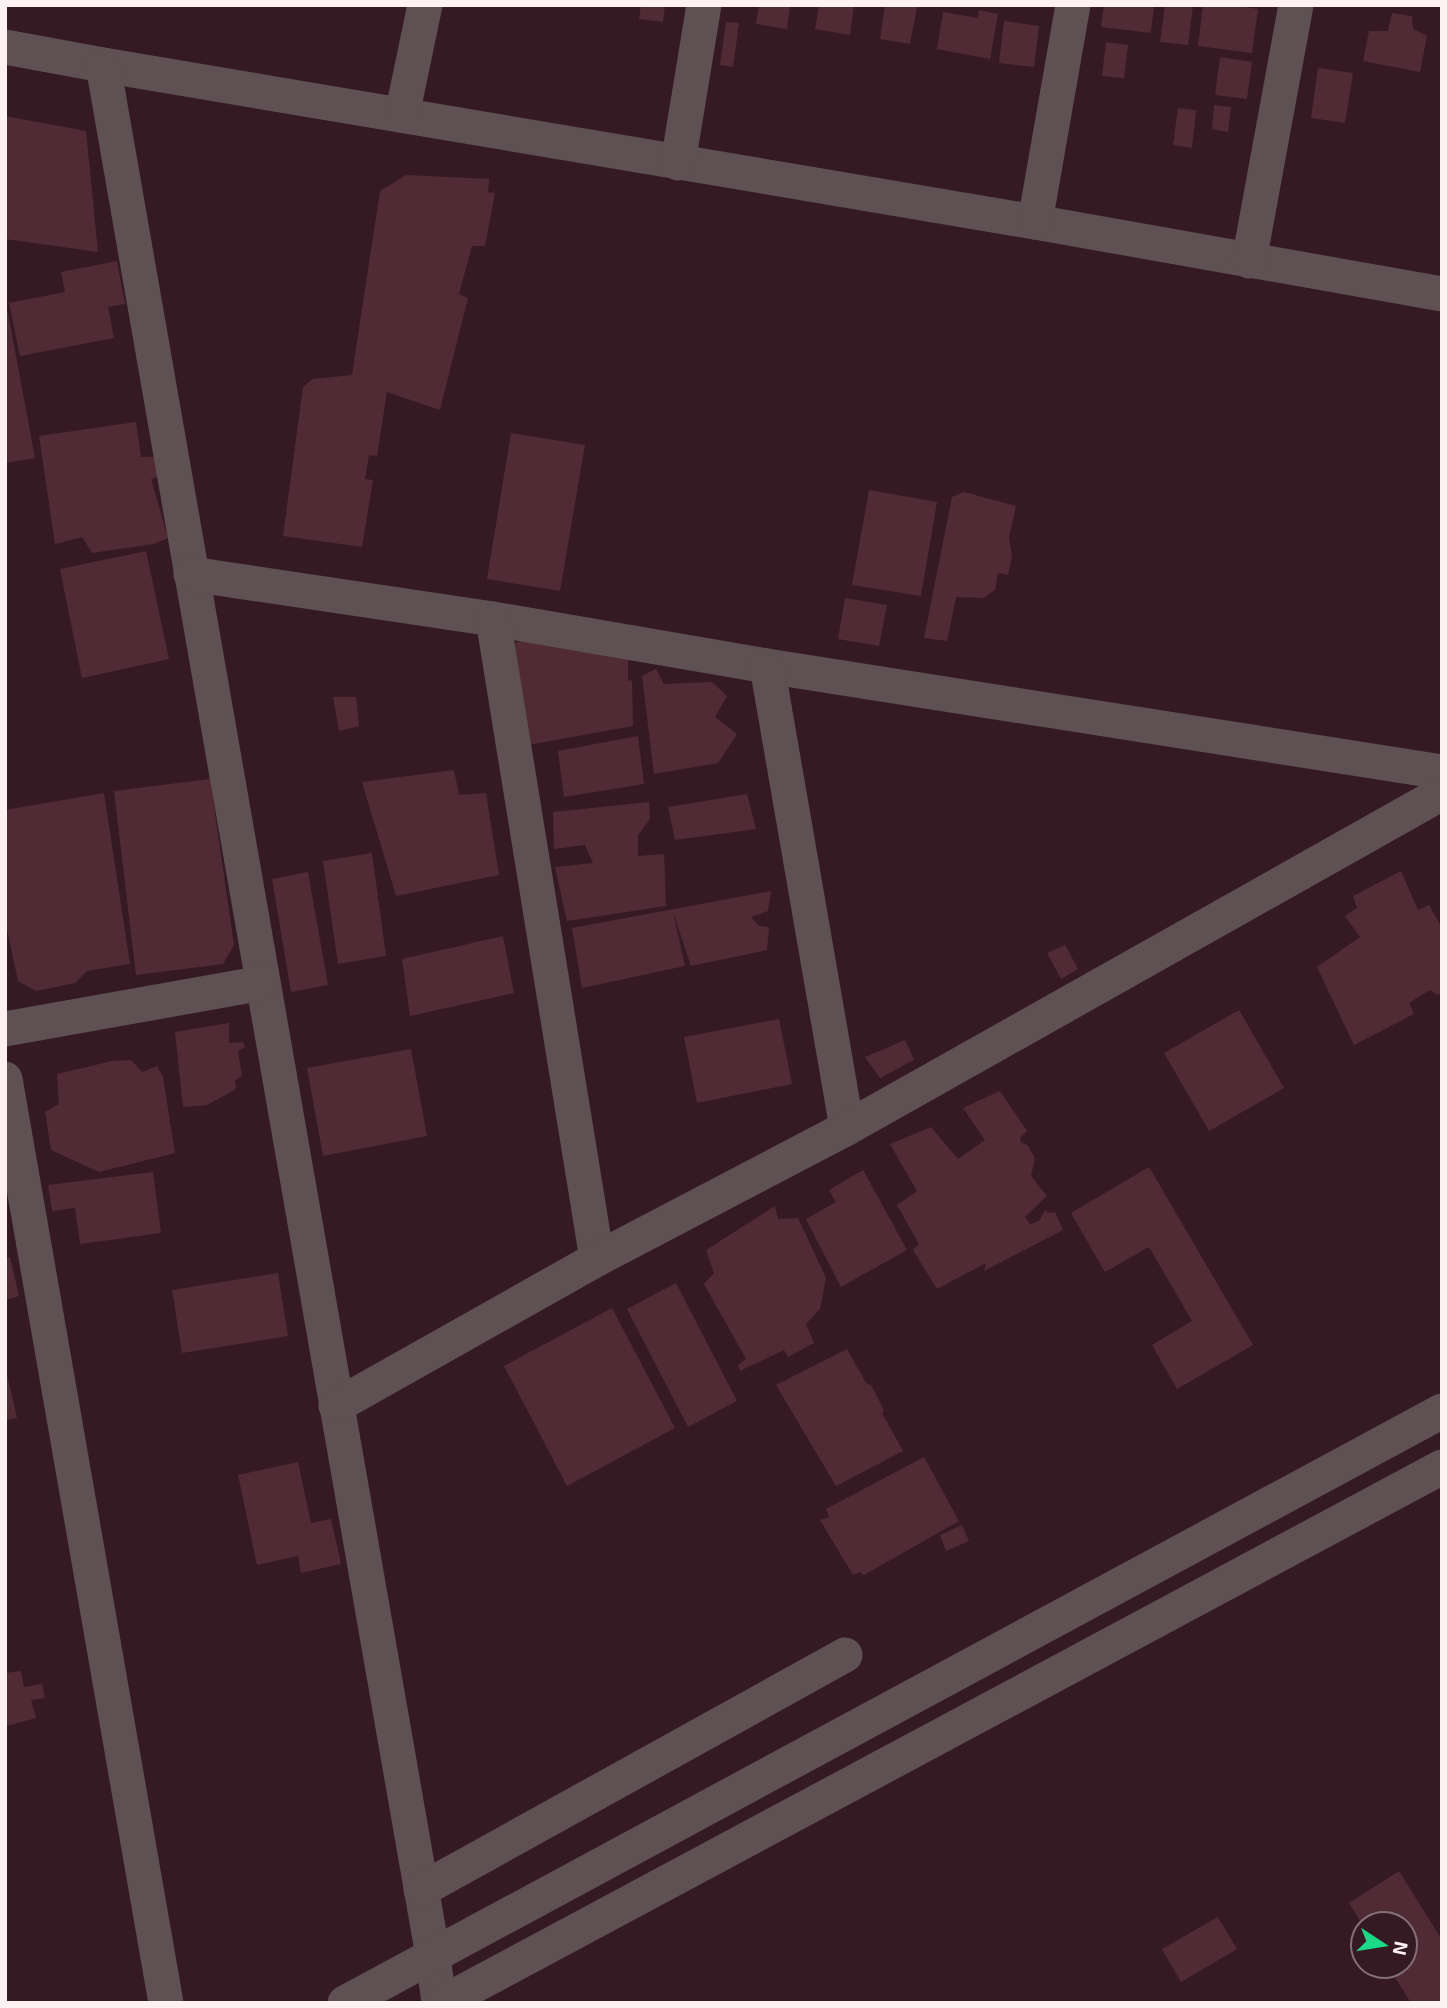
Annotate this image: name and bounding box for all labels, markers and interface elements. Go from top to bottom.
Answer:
north arrow [1349,1910,1419,1980]
text: N [1388,1940,1414,1958]

